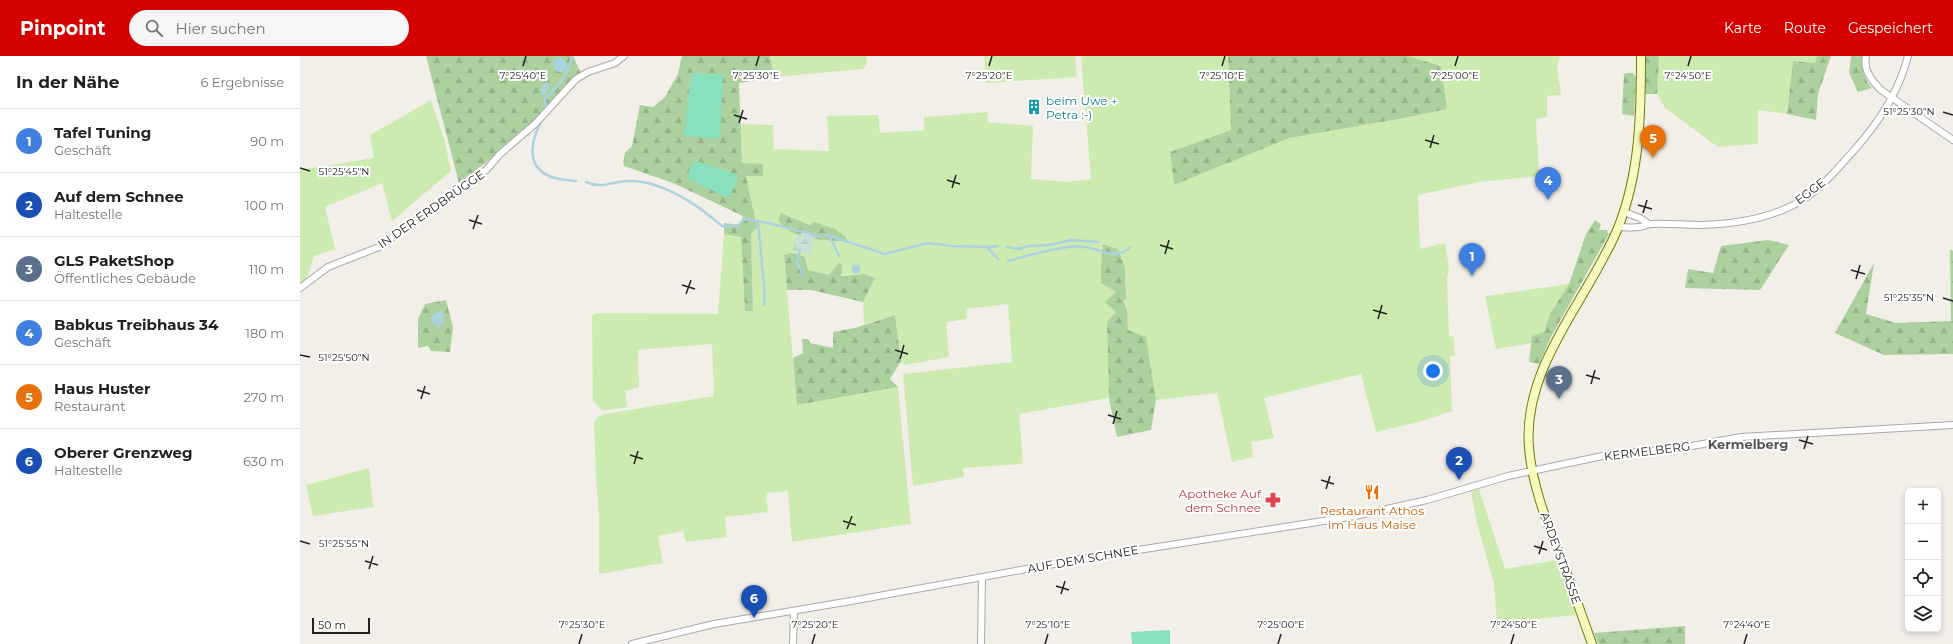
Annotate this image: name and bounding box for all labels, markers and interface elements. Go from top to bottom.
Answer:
search box [129,10,409,46]
text: Pinpoint [20,17,105,40]
icon: search [143,17,165,39]
text: Hier suchen [175,19,266,38]
text: Karte [1724,19,1762,37]
text: Route [1784,19,1826,37]
text: Gespeichert [1848,19,1933,37]
text: 7°25'40"E [499,69,547,82]
text: 7°25'30"E [733,69,780,82]
text: 7°25'20"E [966,69,1013,82]
text: 7°25'10"E [1200,69,1245,82]
text: 7°25'00"E [1431,69,1479,82]
text: 7°24'50"E [1664,69,1712,82]
text: In der Nähe [16,72,120,92]
text: 6 Ergebnisse [201,74,284,90]
place label: beim Uwe + Petra :-) [1046,93,1118,122]
building icon: beim Uwe + Petra :-) [1025,98,1043,116]
text: 51°25'30"N [1883,105,1935,118]
text: Tafel Tuning [54,123,151,142]
pin: 5 [1640,125,1666,158]
text: 1 [26,133,32,149]
text: 90 m [250,133,284,149]
text: Geschäft [54,142,112,158]
text: 51°25'45"N [319,165,369,178]
street label: IN DER ERDBRÜGGE [375,167,487,251]
pin: 4 [1535,167,1561,200]
street label: EGGE [1792,175,1828,207]
text: Auf dem Schnee [54,187,184,206]
text: 2 [25,197,33,213]
text: 100 m [245,197,284,213]
text: Haltestelle [54,206,123,222]
pin: 1 [1459,243,1485,276]
text: GLS PaketShop [54,251,174,270]
text: 3 [25,261,33,277]
text: 110 m [249,261,284,277]
text: Öffentliches Gebäude [54,270,196,286]
text: 51°25'35"N [1884,291,1934,304]
text: Babkus Treibhaus 34 [54,315,218,334]
text: 4 [25,325,33,341]
text: 180 m [245,325,284,341]
text: Geschäft [54,334,112,350]
text: 51°25'50"N [318,351,370,364]
your location [1423,361,1443,381]
pin: 3 [1546,366,1572,399]
text: Haus Huster [54,379,150,398]
text: 5 [25,389,33,405]
text: 270 m [243,389,284,405]
text: Restaurant [54,398,125,414]
district label: Kermelberg [1708,436,1788,452]
street label: KERMELBERG [1603,438,1691,464]
text: Oberer Grenzweg [54,443,193,462]
pin: 2 [1446,447,1472,480]
text: 6 [25,453,33,469]
text: 630 m [243,453,284,469]
text: Haltestelle [54,462,123,478]
restaurant icon: Restaurant Athos im Haus Maise [1363,483,1381,501]
place label: Apotheke Auf dem Schnee [1179,486,1262,515]
map controls [1905,488,1941,632]
button: + [1905,488,1941,524]
pharmacy icon: Apotheke Auf dem Schnee [1264,491,1282,509]
place label: Restaurant Athos im Haus Maise [1320,503,1424,532]
street label: ARDEYSTRASSE [1537,510,1585,606]
button: − [1905,524,1941,560]
text: 51°25'55"N [319,537,369,550]
street label: AUF DEM SCHNEE [1026,542,1140,576]
button: locate [1905,560,1941,596]
pin: 6 [741,585,767,618]
button: layers [1905,596,1941,632]
scale bar [312,616,370,635]
text: 50 m [318,618,346,632]
text: 7°25'30"E [559,618,606,631]
text: 7°25'20"E [792,618,839,631]
text: 7°25'10"E [1026,618,1071,631]
text: 7°25'00"E [1257,618,1305,631]
text: 7°24'50"E [1490,618,1538,631]
text: 7°24'40"E [1723,618,1771,631]

